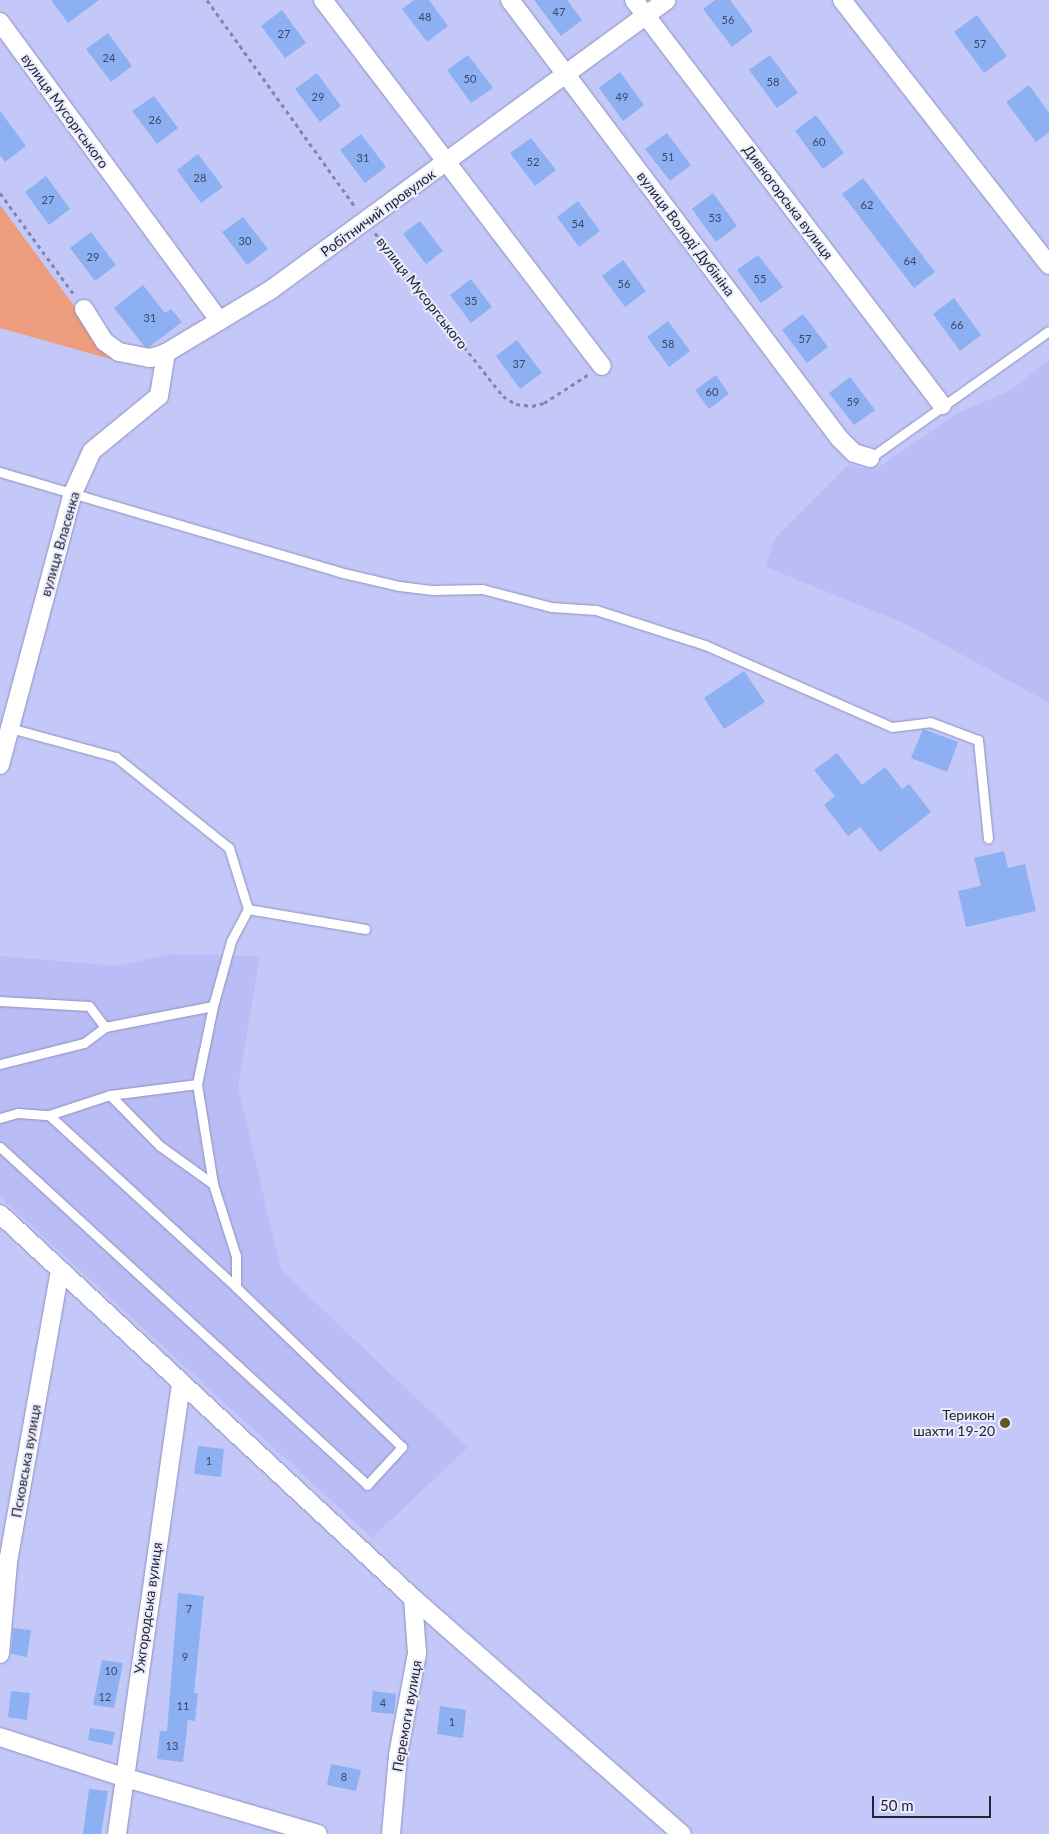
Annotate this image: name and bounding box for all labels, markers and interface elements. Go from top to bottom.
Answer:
house number: 47 [553,5,565,19]
house number: 48 [419,10,431,24]
house number: 56 [722,13,734,27]
house number: 27 [278,27,290,41]
house number: 57 [974,37,986,51]
street label: вулиця Мусоргського [18,50,112,172]
house number: 24 [103,51,115,65]
house number: 50 [464,72,476,86]
house number: 58 [767,75,779,89]
house number: 29 [312,90,324,104]
house number: 49 [616,90,628,104]
house number: 26 [149,113,161,127]
house number: 60 [813,135,825,149]
street label: Дивногорська вулиця [739,141,837,263]
house number: 51 [662,150,674,164]
house number: 31 [357,151,369,165]
house number: 52 [527,155,539,169]
street label: Робітничий провулок [317,166,439,260]
street label: вулиця Володі Дубініна [634,168,738,300]
house number: 28 [194,171,206,185]
house number: 27 [42,193,54,207]
house number: 62 [861,198,873,212]
house number: 53 [709,211,721,225]
house number: 54 [572,217,584,231]
house number: 30 [239,234,251,248]
street label: вулиця Мусоргського [373,234,471,352]
house number: 29 [87,250,99,264]
house number: 64 [904,254,916,268]
house number: 55 [754,272,766,286]
house number: 56 [618,277,630,291]
house number: 35 [465,294,477,308]
house number: 31 [144,311,156,325]
house number: 66 [951,318,963,332]
house number: 57 [799,332,811,346]
house number: 58 [662,337,674,351]
house number: 37 [513,357,525,371]
house number: 60 [706,385,718,399]
house number: 59 [847,395,859,409]
street label: вулиця Власенка [37,490,83,598]
street label: Псковська вулиця [8,1403,44,1519]
place label: Терикон шахти 19-20 [913,1407,995,1440]
marker: Терикон шахти 19-20 [999,1417,1011,1429]
house number: 1 [206,1454,212,1468]
street label: Ужгородська вулиця [130,1541,166,1675]
house number: 7 [186,1602,192,1616]
house number: 9 [182,1650,188,1664]
street label: Перемоги вулиця [389,1659,425,1773]
house number: 10 [105,1664,117,1678]
house number: 12 [99,1690,111,1704]
house number: 4 [380,1696,386,1710]
house number: 11 [177,1699,189,1713]
house number: 1 [449,1715,455,1729]
house number: 13 [166,1739,178,1753]
house number: 8 [341,1770,347,1784]
scale bar [874,1786,993,1818]
text: 50 m [880,1796,914,1814]

